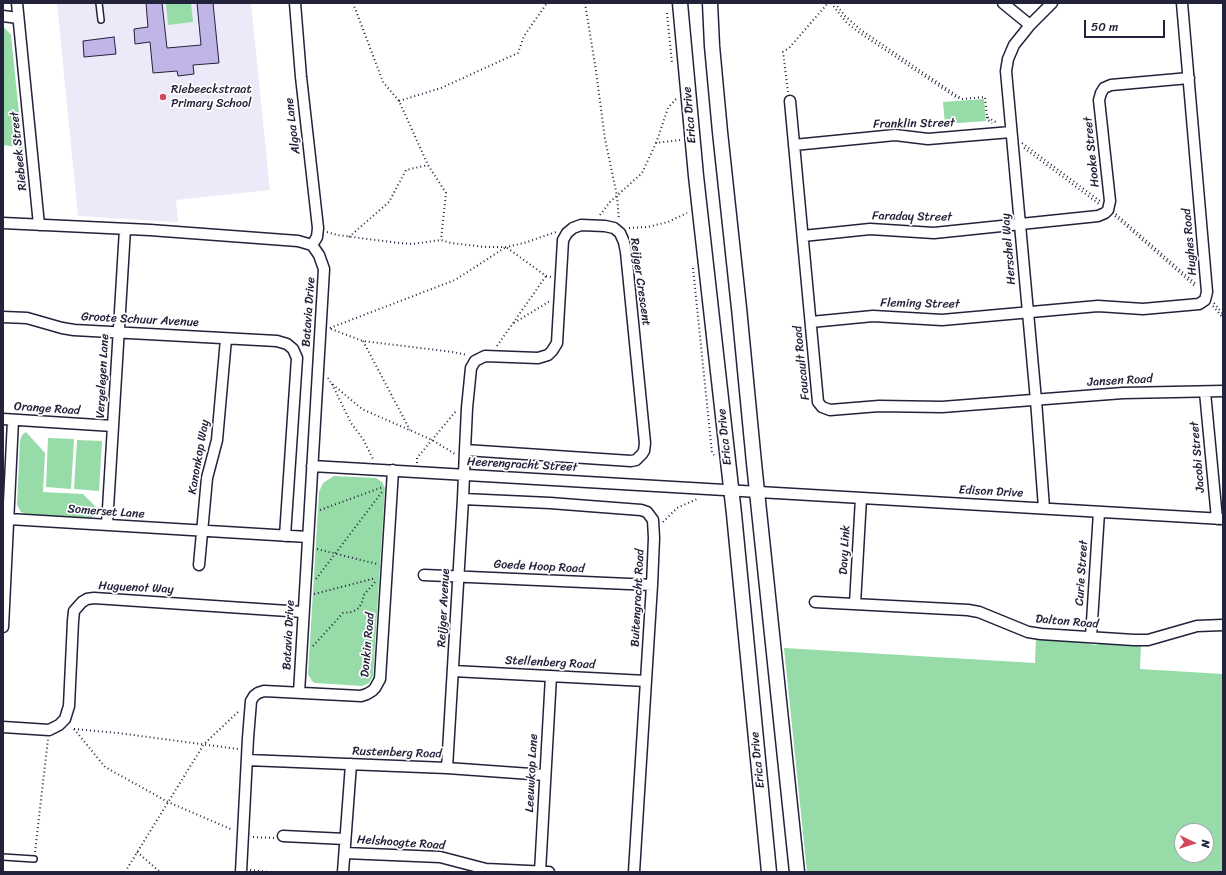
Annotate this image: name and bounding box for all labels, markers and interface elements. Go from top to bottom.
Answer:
scale bar [1086,12,1167,38]
text: 50 m [1091,16,1118,38]
place label: Riebeeckstraat Primary School [171,83,252,111]
street label: Erica Drive [680,86,700,144]
marker: Riebeeckstraat Primary School [158,92,168,102]
street label: Algoa Lane [282,97,304,155]
street label: Riebeek Street [8,111,30,191]
street label: Franklin Street [873,116,955,132]
street label: Hooke Street [1081,116,1103,188]
street label: Hughes Road [1180,208,1200,276]
street label: Faraday Street [872,209,952,225]
street label: Herschel Way [999,213,1019,285]
street label: Reijger Crescent [627,237,653,327]
street label: Batavia Drive [299,277,319,347]
street label: Fleming Street [880,296,960,312]
street label: Groote Schuur Avenue [81,310,199,330]
street label: Foucault Road [791,325,813,401]
street label: Vergelegen Lane [94,333,112,419]
street label: Jansen Road [1087,372,1153,390]
street label: Orange Road [13,400,81,418]
street label: Erica Drive [715,408,735,466]
street label: Kanonkop Way [185,419,213,495]
street label: Jacobi Street [1188,421,1208,493]
street label: Heerengracht Street [466,455,578,475]
street label: Edison Drive [958,483,1024,501]
street label: Somerset Lane [67,502,145,522]
street label: Davy Link [837,525,853,575]
street label: Curie Street [1073,540,1091,606]
street label: Buitengracht Road [628,549,648,647]
street label: Goede Hoop Road [493,557,585,577]
street label: Reijger Avenue [435,568,453,648]
street label: Huguenot Way [98,579,174,597]
street label: Batavia Drive [280,600,298,670]
street label: Donkin Road [358,612,378,678]
street label: Dalton Road [1035,612,1099,632]
street label: Stellenberg Road [504,653,596,673]
street label: Erica Drive [748,731,768,789]
street label: Leeuwkop Lane [523,733,541,813]
street label: Rustenberg Road [352,744,442,762]
north arrow [1174,823,1214,863]
street label: Helshoogte Road [356,833,446,853]
text: N [1196,839,1215,848]

